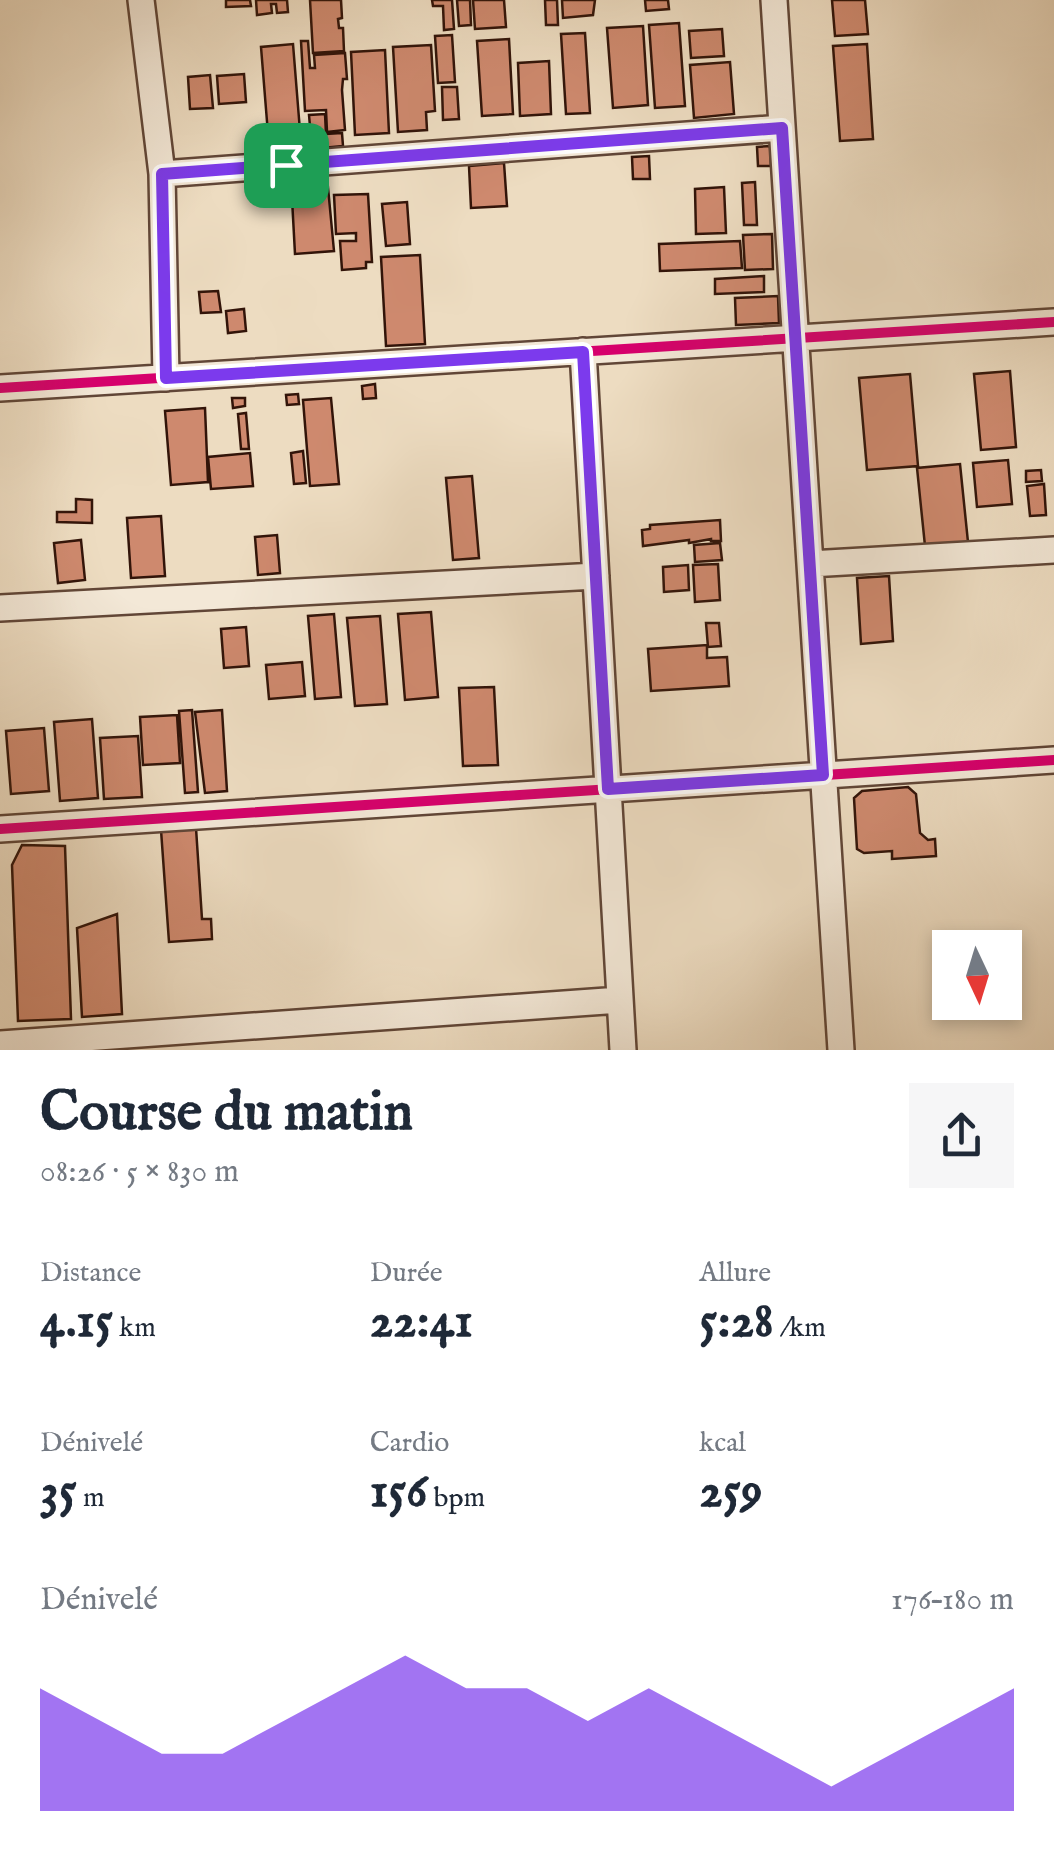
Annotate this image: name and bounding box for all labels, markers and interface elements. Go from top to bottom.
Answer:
pin [244,123,329,208]
icon: arrive [259,138,314,193]
north arrow [932,930,1022,1020]
map controls [932,930,1022,1020]
text: Course du matin [40,1079,413,1149]
button: share [909,1083,1014,1188]
text: 08:26 · 5 × 830 m [40,1152,239,1193]
text: Distance [40,1256,141,1291]
text: Durée [370,1256,443,1291]
text: Allure [699,1256,771,1291]
text: 4.15 [40,1291,113,1354]
text: 22:41 [370,1291,473,1354]
text: 5:28 [699,1291,774,1354]
text: km [113,1311,156,1346]
text: /km [774,1311,826,1346]
text: Dénivelé [40,1426,143,1461]
text: Cardio [370,1426,449,1461]
text: kcal [699,1426,746,1461]
text: 35 [40,1461,77,1524]
text: 156 [370,1461,427,1524]
text: 259 [699,1461,763,1524]
text: m [77,1481,105,1516]
text: bpm [427,1481,485,1516]
text: Dénivelé [40,1580,158,1621]
text: 176–180 m [891,1580,1014,1621]

